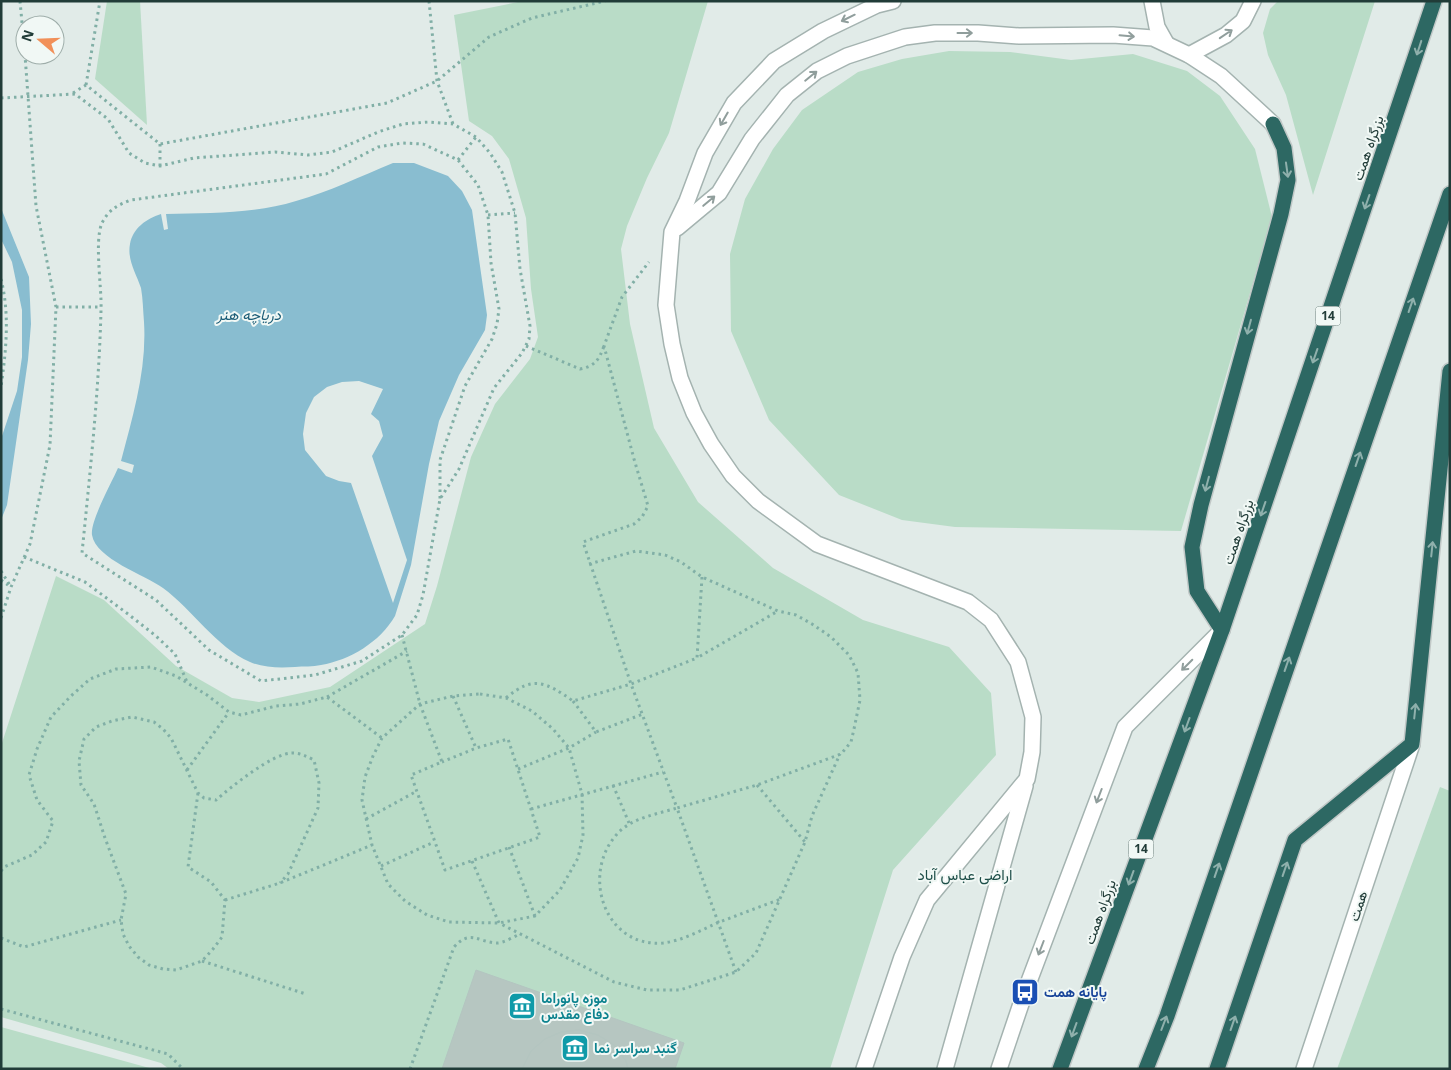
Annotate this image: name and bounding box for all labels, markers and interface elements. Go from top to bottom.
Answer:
one-way arrow [841,14,856,24]
north arrow [15,15,65,65]
text: N [16,27,38,44]
one-way arrow [956,28,973,38]
one-way arrow [1219,29,1233,39]
one-way arrow [1119,31,1135,40]
one-way arrow [1414,39,1424,55]
one-way arrow [804,70,817,81]
one-way arrow [719,112,729,126]
street label: بزرگراه همت [1348,113,1388,183]
one-way arrow [1282,161,1292,177]
one-way arrow [1362,193,1371,209]
one-way arrow [703,195,716,206]
one-way arrow [1407,298,1416,313]
water label: دریاچه هنر [216,304,282,325]
road number: 14 [1316,306,1340,326]
one-way arrow [1244,319,1253,335]
one-way arrow [1310,347,1319,363]
one-way arrow [1354,451,1363,467]
one-way arrow [1201,475,1211,491]
street label: بزرگراه همت [1218,497,1258,567]
one-way arrow [1257,501,1267,517]
one-way arrow [1427,541,1436,557]
one-way arrow [1283,656,1293,672]
one-way arrow [1181,658,1193,671]
one-way arrow [1410,703,1420,719]
one-way arrow [1182,717,1191,732]
one-way arrow [1093,789,1102,804]
road number: 14 [1128,840,1154,859]
one-way arrow [1281,861,1291,877]
one-way arrow [1213,862,1222,878]
district label: اراضی عباس آباد [918,864,1012,885]
one-way arrow [1126,869,1135,885]
street label: بزرگراه همت [1079,877,1120,947]
street label: همت [1344,888,1371,923]
one-way arrow [1036,940,1045,956]
bus stop icon: پایانه همت [1010,977,1040,1007]
place label: پایانه همت [1044,982,1107,1002]
place label: موزه پانوراما دفاع مقدس [541,988,609,1024]
museum icon: موزه پانوراما دفاع مقدس [507,991,537,1021]
one-way arrow [1229,1015,1238,1031]
one-way arrow [1160,1016,1169,1031]
one-way arrow [1069,1022,1078,1037]
museum icon: گنبد سراسر نما [560,1033,590,1063]
place label: گنبد سراسر نما [594,1038,677,1057]

